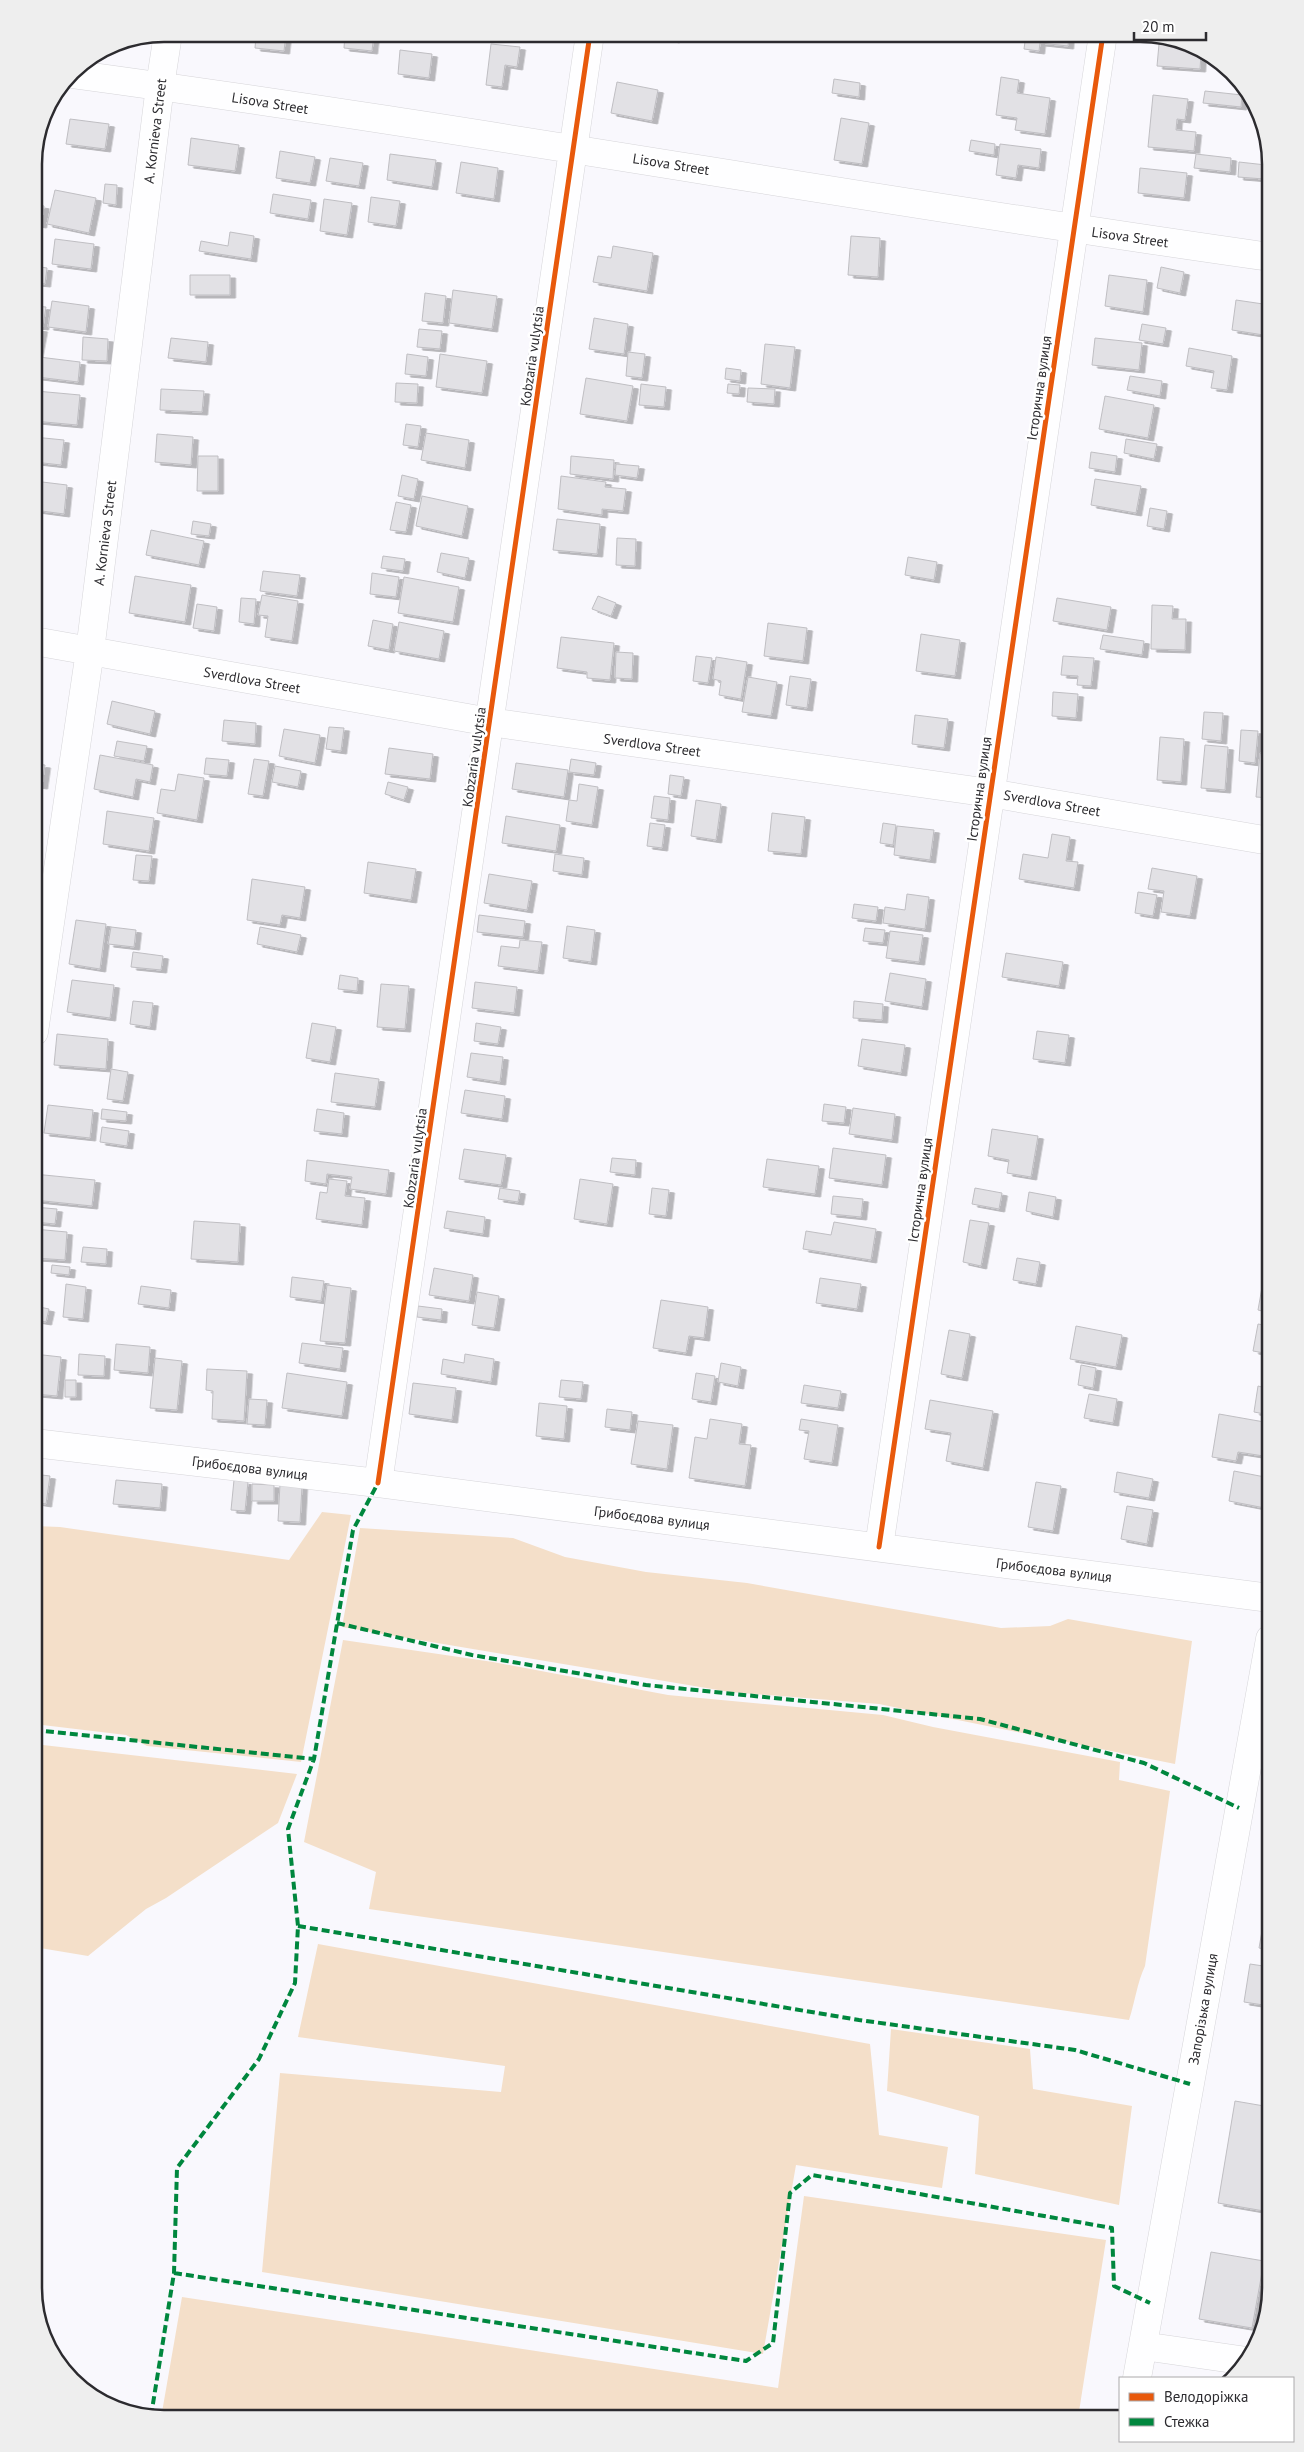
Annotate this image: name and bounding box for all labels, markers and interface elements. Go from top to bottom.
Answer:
scale bar [1134,10,1206,42]
text: 20 m [1142,17,1175,36]
street label: A. Kornieva Street [140,77,170,185]
street label: Lisova Street [230,88,310,118]
street label: Lisova Street [631,149,711,179]
street label: Lisova Street [1090,223,1170,251]
street label: Kobzaria vulytsia [516,305,548,407]
street label: Історична вулиця [1023,334,1055,442]
street label: A. Kornieva Street [90,479,120,587]
street label: Sverdlova Street [202,663,302,697]
street label: Kobzaria vulytsia [458,706,490,808]
street label: Sverdlova Street [602,729,702,761]
street label: Історична вулиця [963,735,995,843]
street label: Sverdlova Street [1002,786,1102,820]
street label: Kobzaria vulytsia [399,1107,431,1209]
street label: Історична вулиця [904,1136,936,1244]
street label: Грибоєдова вулиця [191,1452,309,1484]
street label: Грибоєдова вулиця [593,1502,711,1534]
street label: Грибоєдова вулиця [995,1554,1113,1586]
street label: Запорізька вулиця [1184,1952,1222,2066]
legend [1119,2377,1294,2442]
text: Велодоріжка [1164,2387,1248,2406]
text: Стежка [1164,2412,1209,2431]

